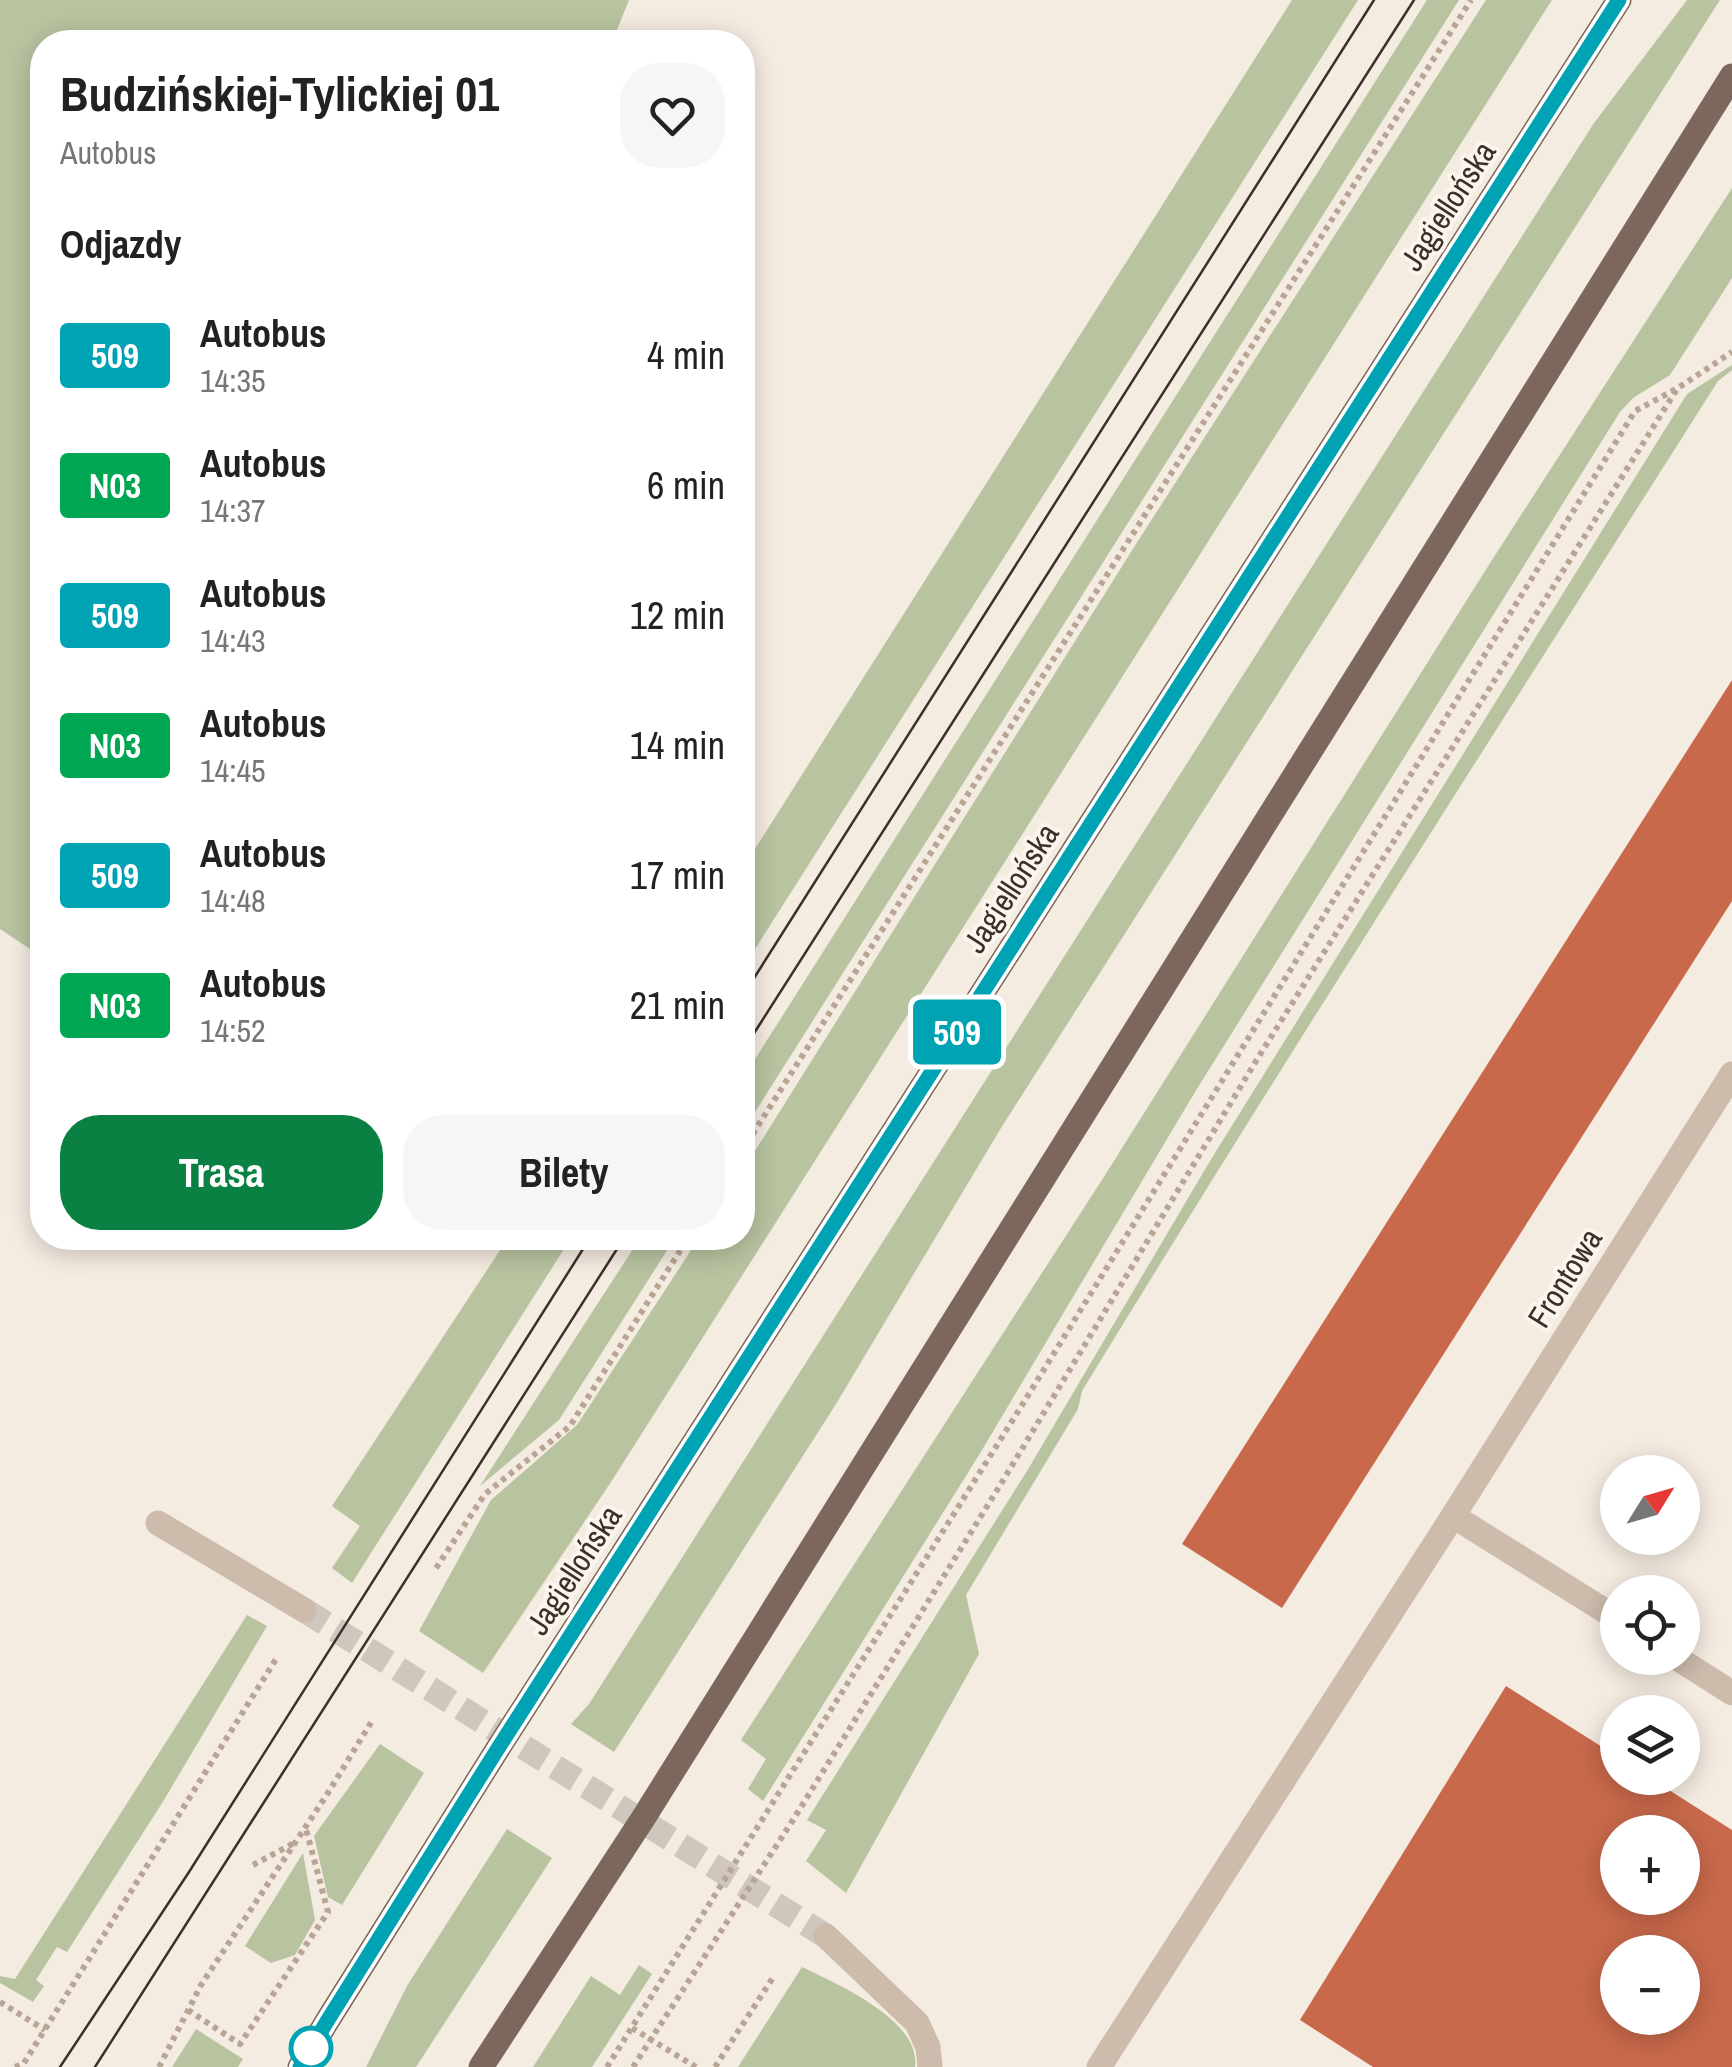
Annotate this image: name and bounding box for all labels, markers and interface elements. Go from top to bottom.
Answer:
text: Budzińskiej-Tylickiej 01 [60,61,499,126]
button: heart [620,63,725,168]
text: Autobus [60,131,156,174]
street label: Jagiellońska [1390,133,1506,279]
text: Odjazdy [60,219,181,270]
text: Autobus [200,308,326,359]
text: 4 min [647,330,725,381]
text: 509 [91,332,139,379]
text: 14:35 [200,359,266,402]
text: Autobus [200,438,326,489]
text: 6 min [647,460,725,511]
text: N03 [89,462,141,509]
text: 14:37 [200,489,266,532]
text: Autobus [200,568,326,619]
text: 12 min [630,590,725,641]
text: 509 [91,592,139,639]
text: 14:43 [200,619,266,662]
text: Autobus [200,698,326,749]
text: 14 min [630,720,725,771]
text: N03 [89,722,141,769]
text: 14:45 [200,749,266,792]
street label: Jagiellońska [953,815,1069,961]
text: Autobus [200,828,326,879]
text: 17 min [630,850,725,901]
text: 509 [91,852,139,899]
text: 14:48 [200,879,266,922]
text: Autobus [200,958,326,1009]
text: 21 min [630,980,725,1031]
text: N03 [89,982,141,1029]
line badge: 509 [900,1000,1014,1064]
text: 14:52 [200,1009,266,1052]
text: 509 [933,1009,981,1056]
button: Trasa [60,1115,383,1230]
button: Bilety [403,1115,725,1230]
street label: Frontowa [1517,1220,1612,1336]
north arrow [1600,1455,1700,1555]
map controls [1600,1455,1700,2035]
street label: Jagiellońska [516,1497,632,1643]
button: locate [1600,1575,1700,1675]
button: layers [1600,1695,1700,1795]
button: + [1600,1815,1700,1915]
button: − [1600,1935,1700,2035]
unlabelled marker [290,2027,332,2067]

